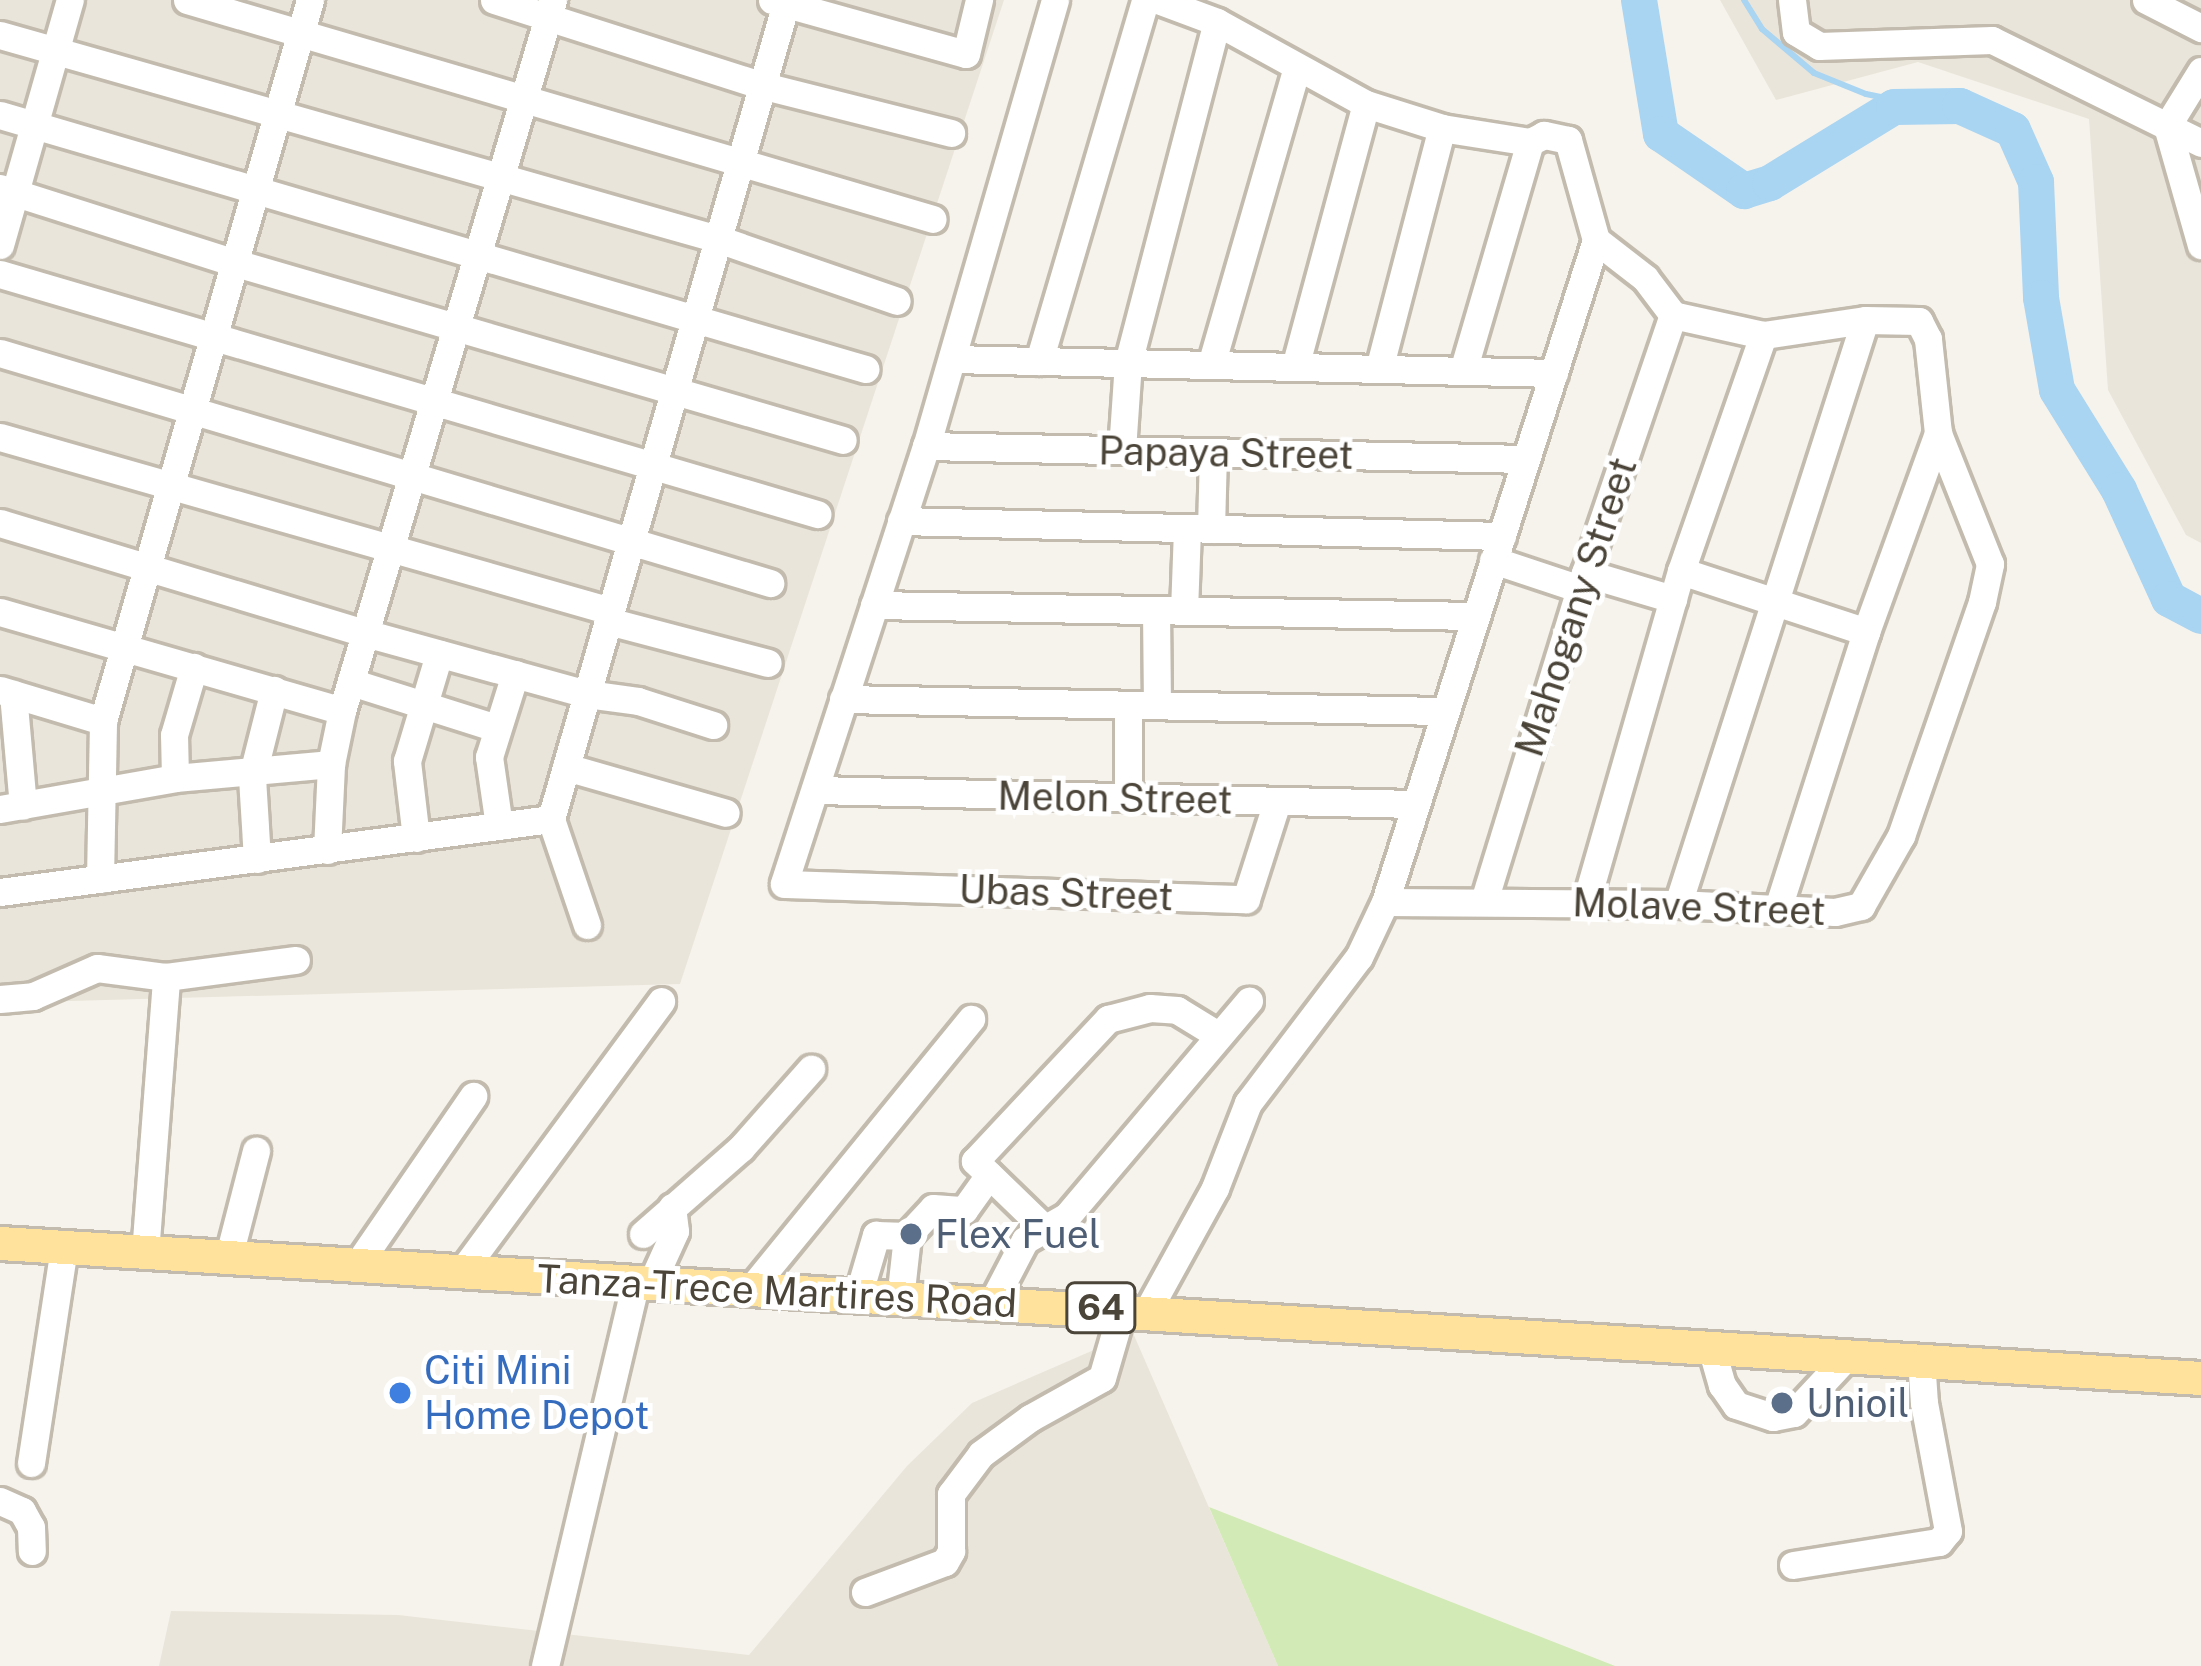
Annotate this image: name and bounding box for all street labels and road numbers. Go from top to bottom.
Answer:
street label: Papaya Street [1098,427,1354,479]
street label: Mahogany Street [1506,452,1646,762]
street label: Melon Street [997,773,1233,823]
street label: Ubas Street [958,866,1174,920]
street label: Molave Street [1571,879,1827,935]
street label: Tanza-Trece Martires Road [536,1255,1018,1327]
road number: 64 [1065,1278,1137,1338]

